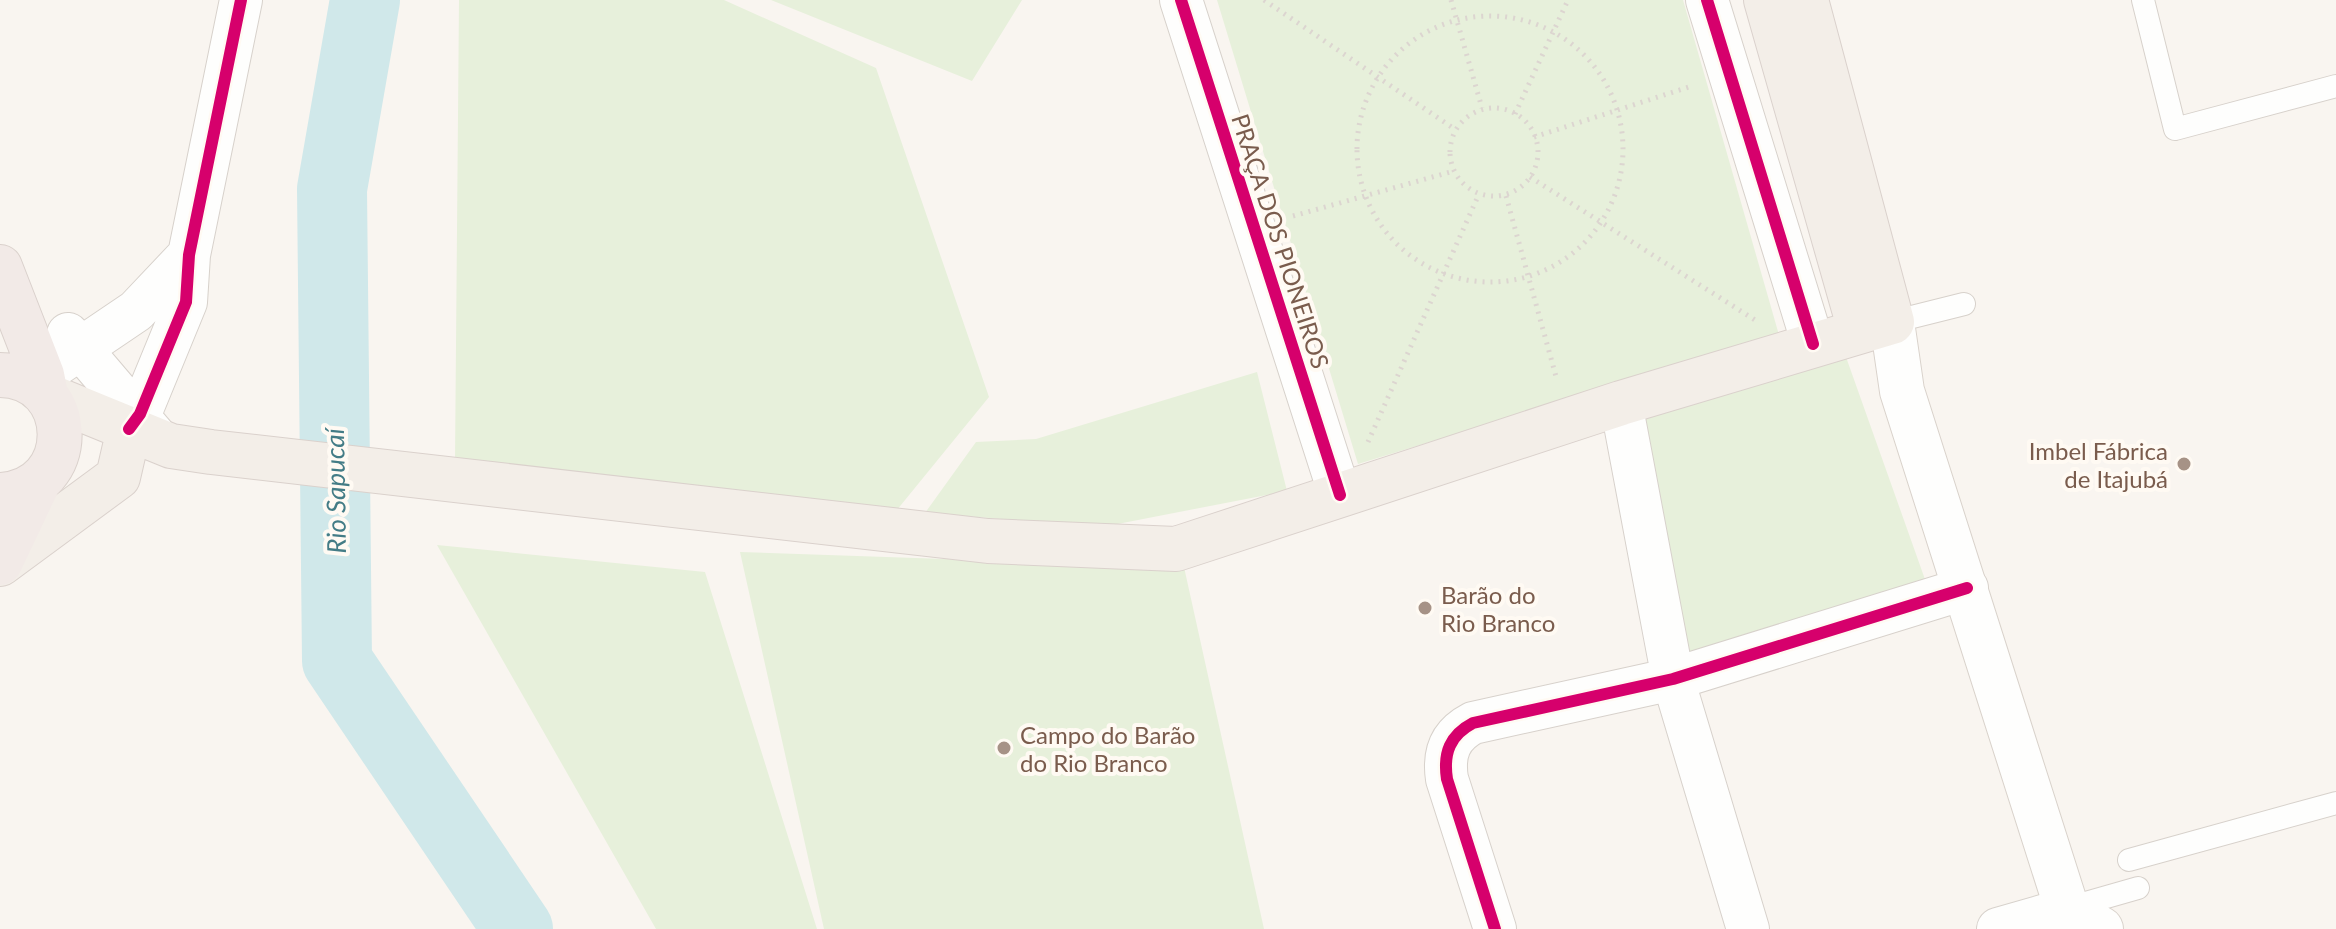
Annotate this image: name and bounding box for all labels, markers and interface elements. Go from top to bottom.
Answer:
street label: PRAÇA DOS PIONEIROS [1226,110,1336,372]
water label: Rio Sapucaí [318,426,352,554]
place label: Imbel Fábrica de Itajubá [2029,436,2168,493]
marker: Imbel Fábrica de Itajubá [2175,455,2193,473]
place label: Barão do Rio Branco [1441,580,1555,637]
marker: Barão do Rio Branco [1416,599,1434,617]
place label: Campo do Barão do Rio Branco [1020,720,1195,777]
marker: Campo do Barão do Rio Branco [995,739,1013,757]

